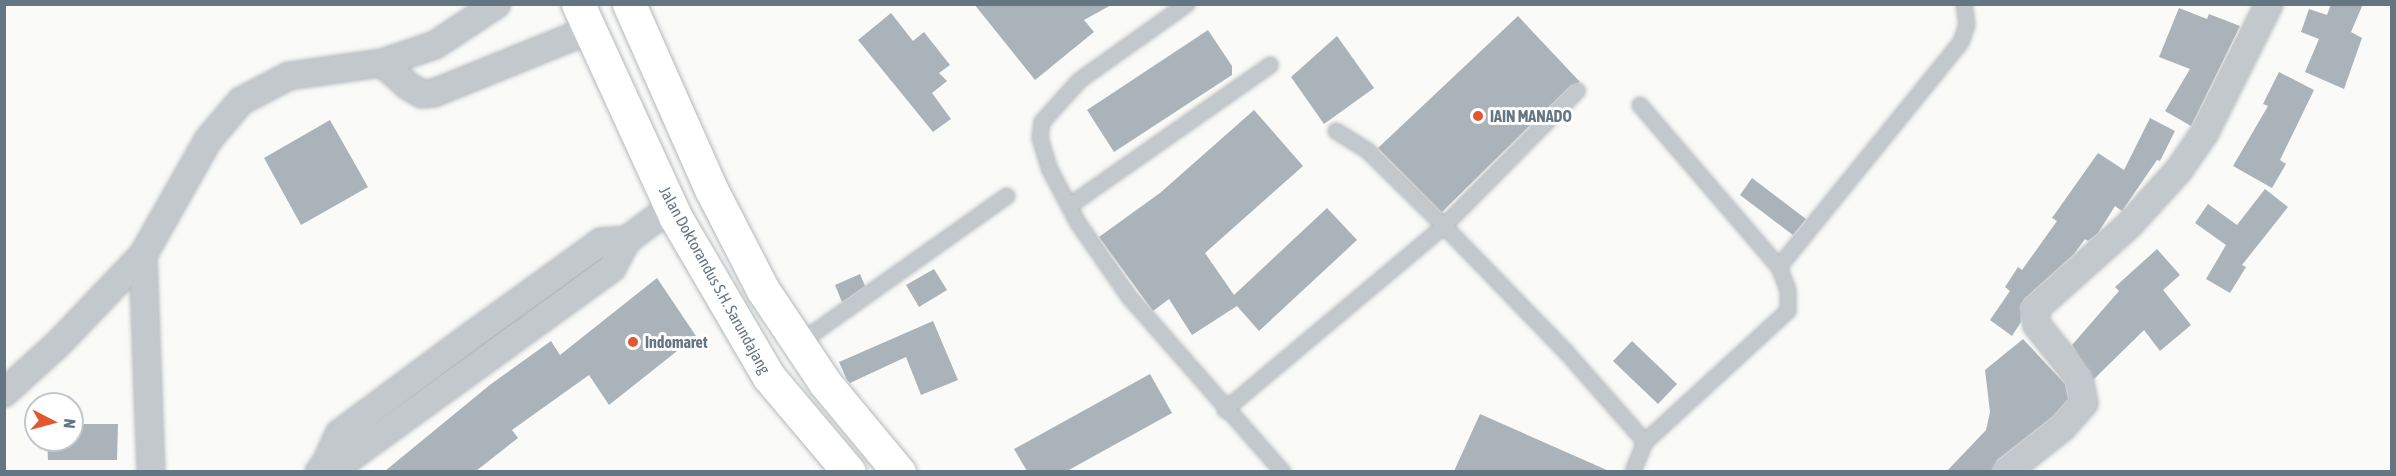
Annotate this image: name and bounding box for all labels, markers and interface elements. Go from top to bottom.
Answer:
place label: IAIN MANADO [1490,106,1572,126]
marker: IAIN MANADO [1471,109,1485,123]
street label: Jalan Doktorandus S.H. Sarundajang [655,183,775,377]
place label: Indomaret [645,332,707,352]
marker: Indomaret [626,335,640,349]
north arrow [24,392,84,452]
text: N [60,418,79,429]

